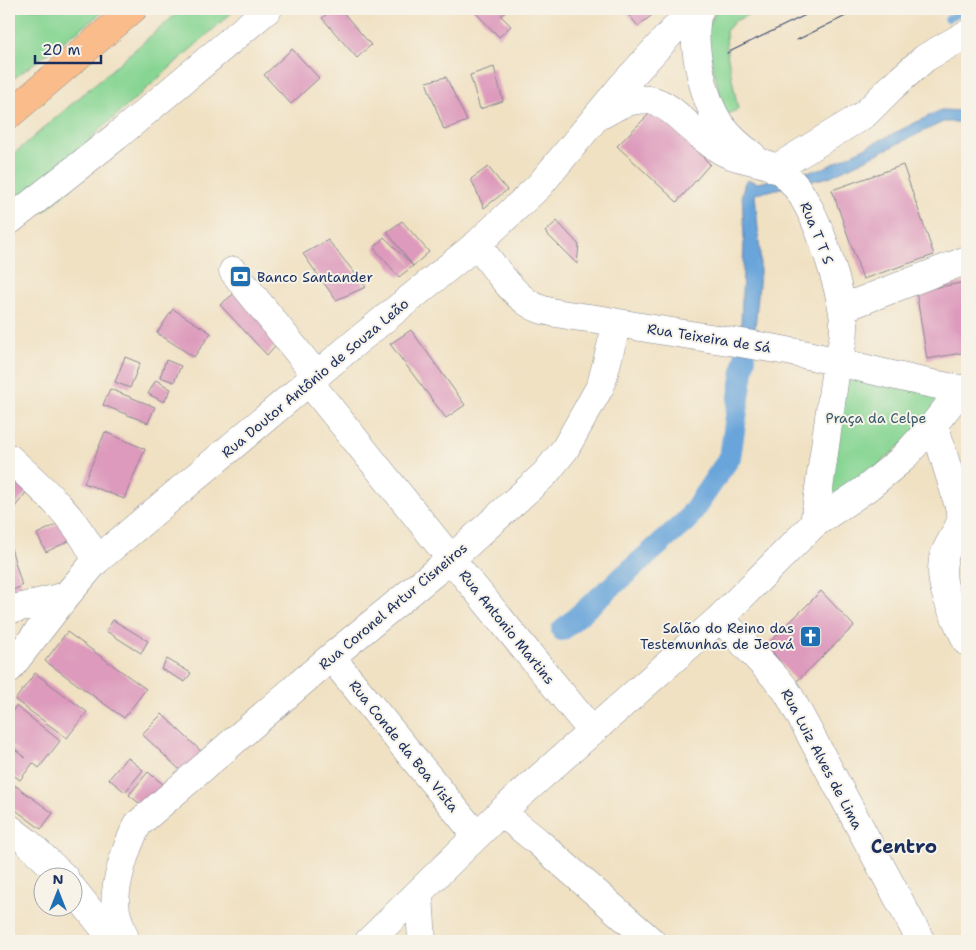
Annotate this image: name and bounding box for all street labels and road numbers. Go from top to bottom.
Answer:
street label: Rua T T S [796,199,838,267]
street label: Rua Doutor Antônio de Souza Leão [218,294,412,462]
street label: Rua Teixeira de Sá [646,319,772,357]
street label: Rua Coronel Artur Cisneiros [315,539,471,673]
street label: Rua Antonio Martins [455,566,559,688]
street label: Rua Conde da Boa Vista [345,677,463,816]
street label: Rua Luiz Alves de Lima [777,686,867,833]

